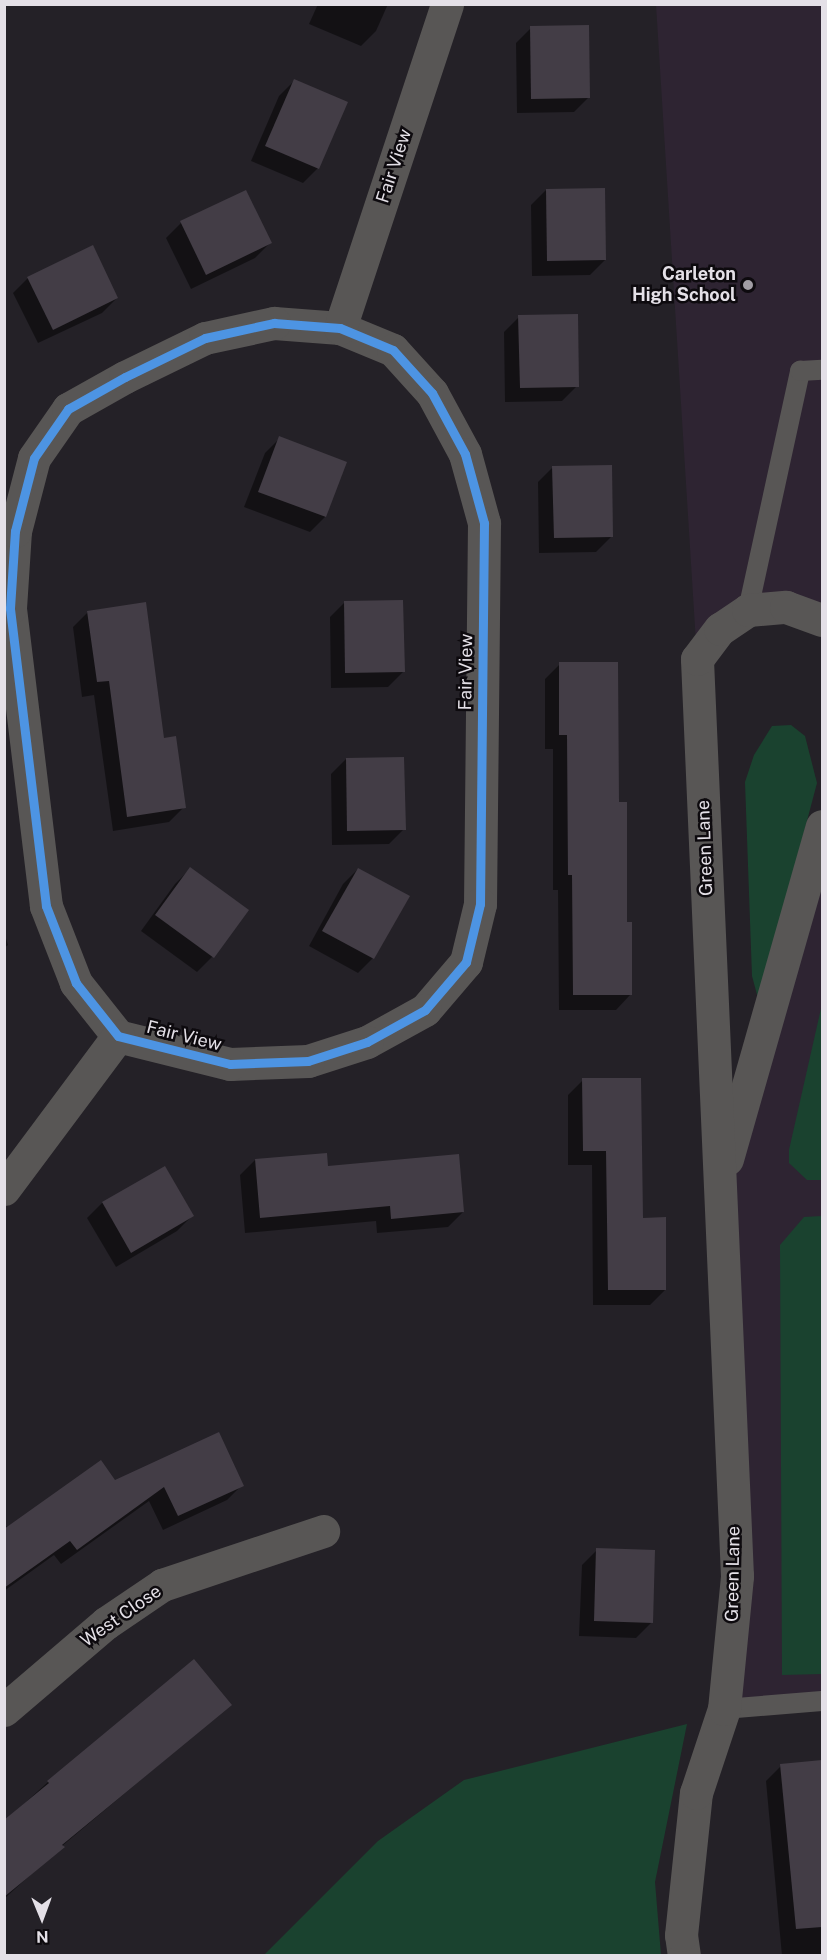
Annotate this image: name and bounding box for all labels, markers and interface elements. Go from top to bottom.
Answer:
street label: Fair View [372,126,416,206]
place label: Carleton High School [632,264,736,306]
marker: Carleton High School [741,278,755,292]
street label: Fair View [455,633,477,711]
street label: Green Lane [693,800,717,896]
street label: Fair View [144,1016,224,1056]
street label: Green Lane [721,1526,745,1622]
street label: West Close [76,1580,166,1652]
north arrow [12,1888,72,1948]
text: N [36,1927,49,1946]

